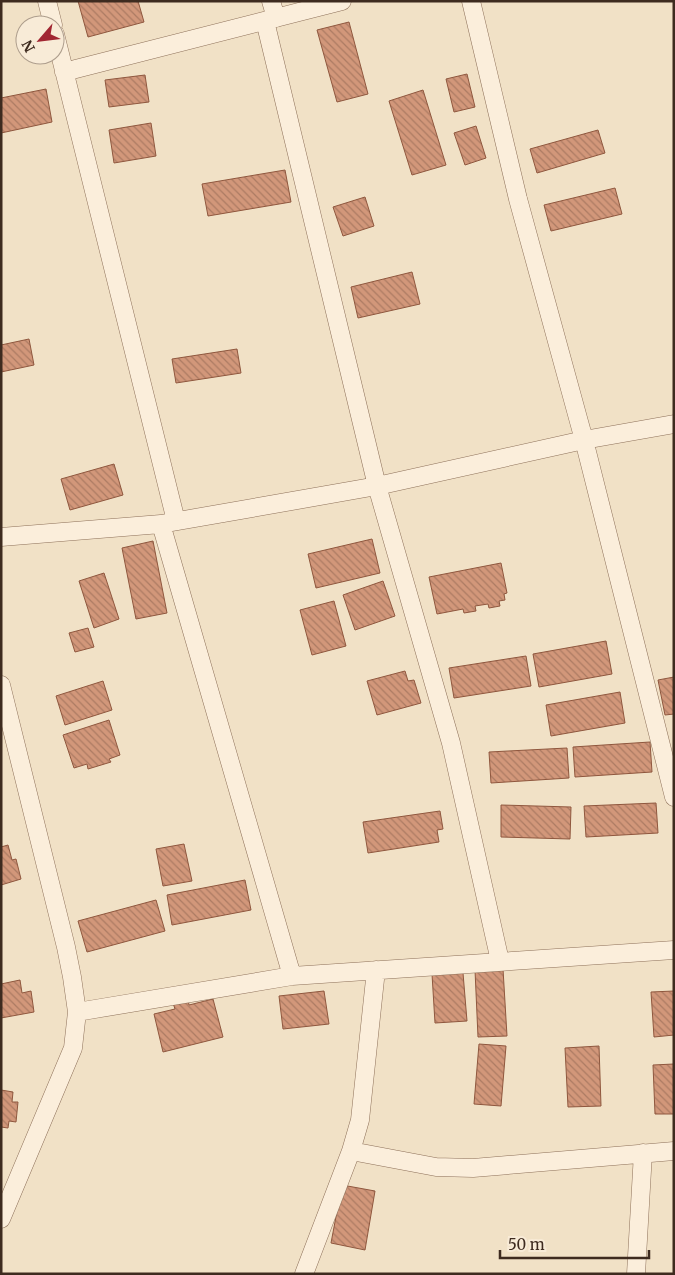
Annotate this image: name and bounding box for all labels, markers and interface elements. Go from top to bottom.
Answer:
north arrow [15,15,65,65]
text: N [18,37,39,55]
scale bar [500,1228,649,1260]
text: 50 m [508,1235,545,1254]

